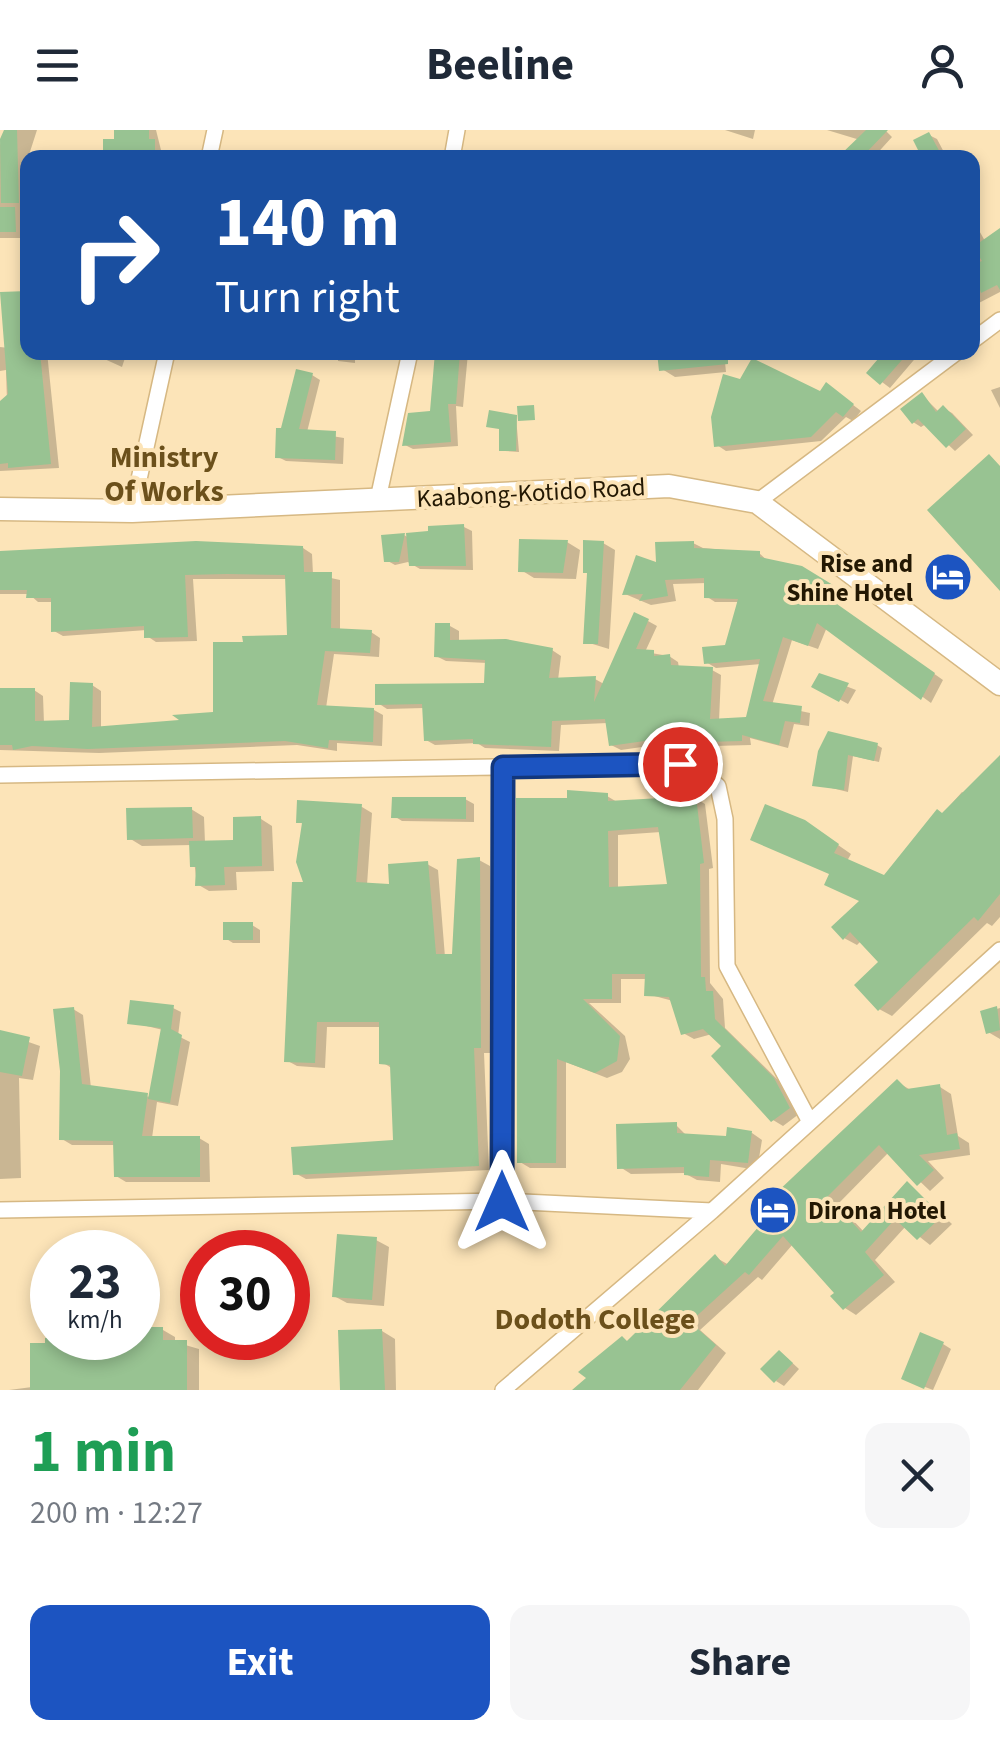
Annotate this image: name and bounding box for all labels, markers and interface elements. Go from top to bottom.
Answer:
text: Beeline [426,33,574,97]
icon: menu [30,38,85,93]
icon: person [915,38,970,93]
text: 140 m [215,173,400,273]
icon: right [50,190,180,320]
text: Turn right [215,266,400,330]
district label: Ministry Of Works [104,436,224,513]
street label: Kaabong-Kotido Road [416,469,646,517]
place label: Rise and Shine Hotel [786,546,913,611]
hotel icon: Rise and Shine Hotel [922,551,974,603]
pin [638,722,723,807]
icon: arrive [653,737,708,792]
position arrow [450,1150,554,1254]
hotel icon: Dirona Hotel [747,1184,799,1236]
place label: Dirona Hotel [808,1193,946,1229]
speed limit sign: 30 [180,1230,310,1360]
text: 23 [69,1247,121,1318]
district label: Dodoth College [495,1298,695,1341]
text: km/h [67,1302,123,1338]
text: 1 min [30,1410,176,1495]
button: close [865,1423,970,1528]
text: 200 m · 12:27 [30,1490,203,1536]
button: Exit [30,1605,490,1720]
button: Share [510,1605,970,1720]

